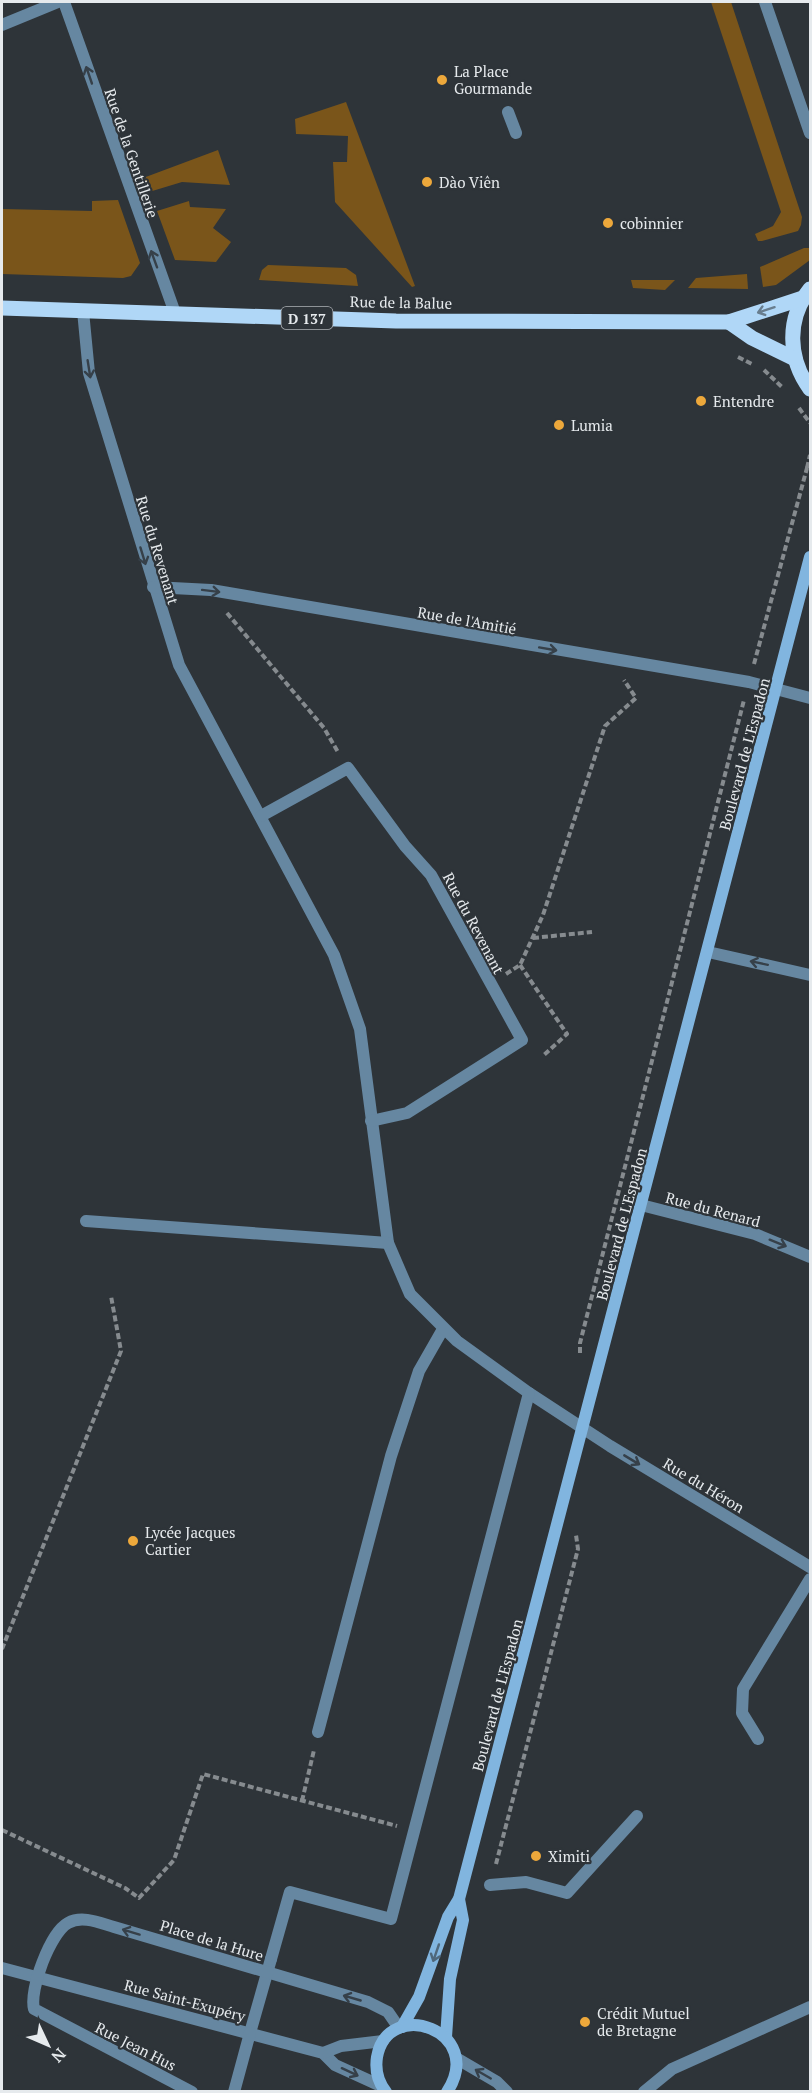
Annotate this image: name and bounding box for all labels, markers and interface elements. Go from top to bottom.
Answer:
place label: La Place Gourmande [454,61,532,98]
one-way arrow [83,66,94,85]
marker: La Place Gourmande [435,73,449,87]
street label: Rue de la Gentillerie [100,86,164,220]
place label: Dào Viên [439,172,500,192]
marker: Dào Viên [420,175,434,189]
place label: cobinnier [620,213,684,233]
marker: cobinnier [601,216,615,230]
one-way arrow [148,250,159,269]
street label: Rue de la Balue [350,291,452,313]
one-way arrow [757,305,776,316]
road number: D 137 [282,307,332,329]
one-way arrow [84,359,95,378]
place label: Entendre [713,391,774,411]
marker: Entendre [694,394,708,408]
place label: Lumia [571,415,613,435]
marker: Lumia [552,418,566,432]
street label: Rue du Revenant [132,493,184,607]
one-way arrow [139,546,150,565]
one-way arrow [200,585,220,596]
street label: Rue de l'Amitié [416,601,518,639]
one-way arrow [538,644,557,655]
street label: Boulevard de L'Espadon [714,676,774,832]
street label: Rue du Revenant [439,869,509,978]
one-way arrow [750,957,769,968]
street label: Boulevard de L'Espadon [591,1146,651,1302]
street label: Rue du Renard [663,1187,763,1231]
one-way arrow [768,1238,787,1249]
street label: Rue du Héron [660,1453,748,1517]
one-way arrow [623,1454,640,1466]
place label: Lycée Jacques Cartier [145,1522,236,1559]
marker: Lycée Jacques Cartier [126,1534,140,1548]
street label: Boulevard de L'Espadon [467,1617,527,1773]
place label: Ximiti [548,1846,590,1866]
marker: Ximiti [529,1849,543,1863]
street label: Place de la Hure [158,1915,266,1965]
one-way arrow [122,1925,141,1936]
one-way arrow [430,1943,441,1962]
street label: Rue Saint-Exupéry [122,1974,248,2026]
one-way arrow [343,1992,362,2003]
place label: Crédit Mutuel de Bretagne [597,2003,690,2040]
north arrow [18,2015,78,2075]
marker: Crédit Mutuel de Bretagne [578,2015,592,2029]
street label: Rue Jean Hus [92,2017,180,2075]
text: N [47,2043,71,2067]
one-way arrow [341,2067,359,2078]
one-way arrow [475,2067,492,2079]

